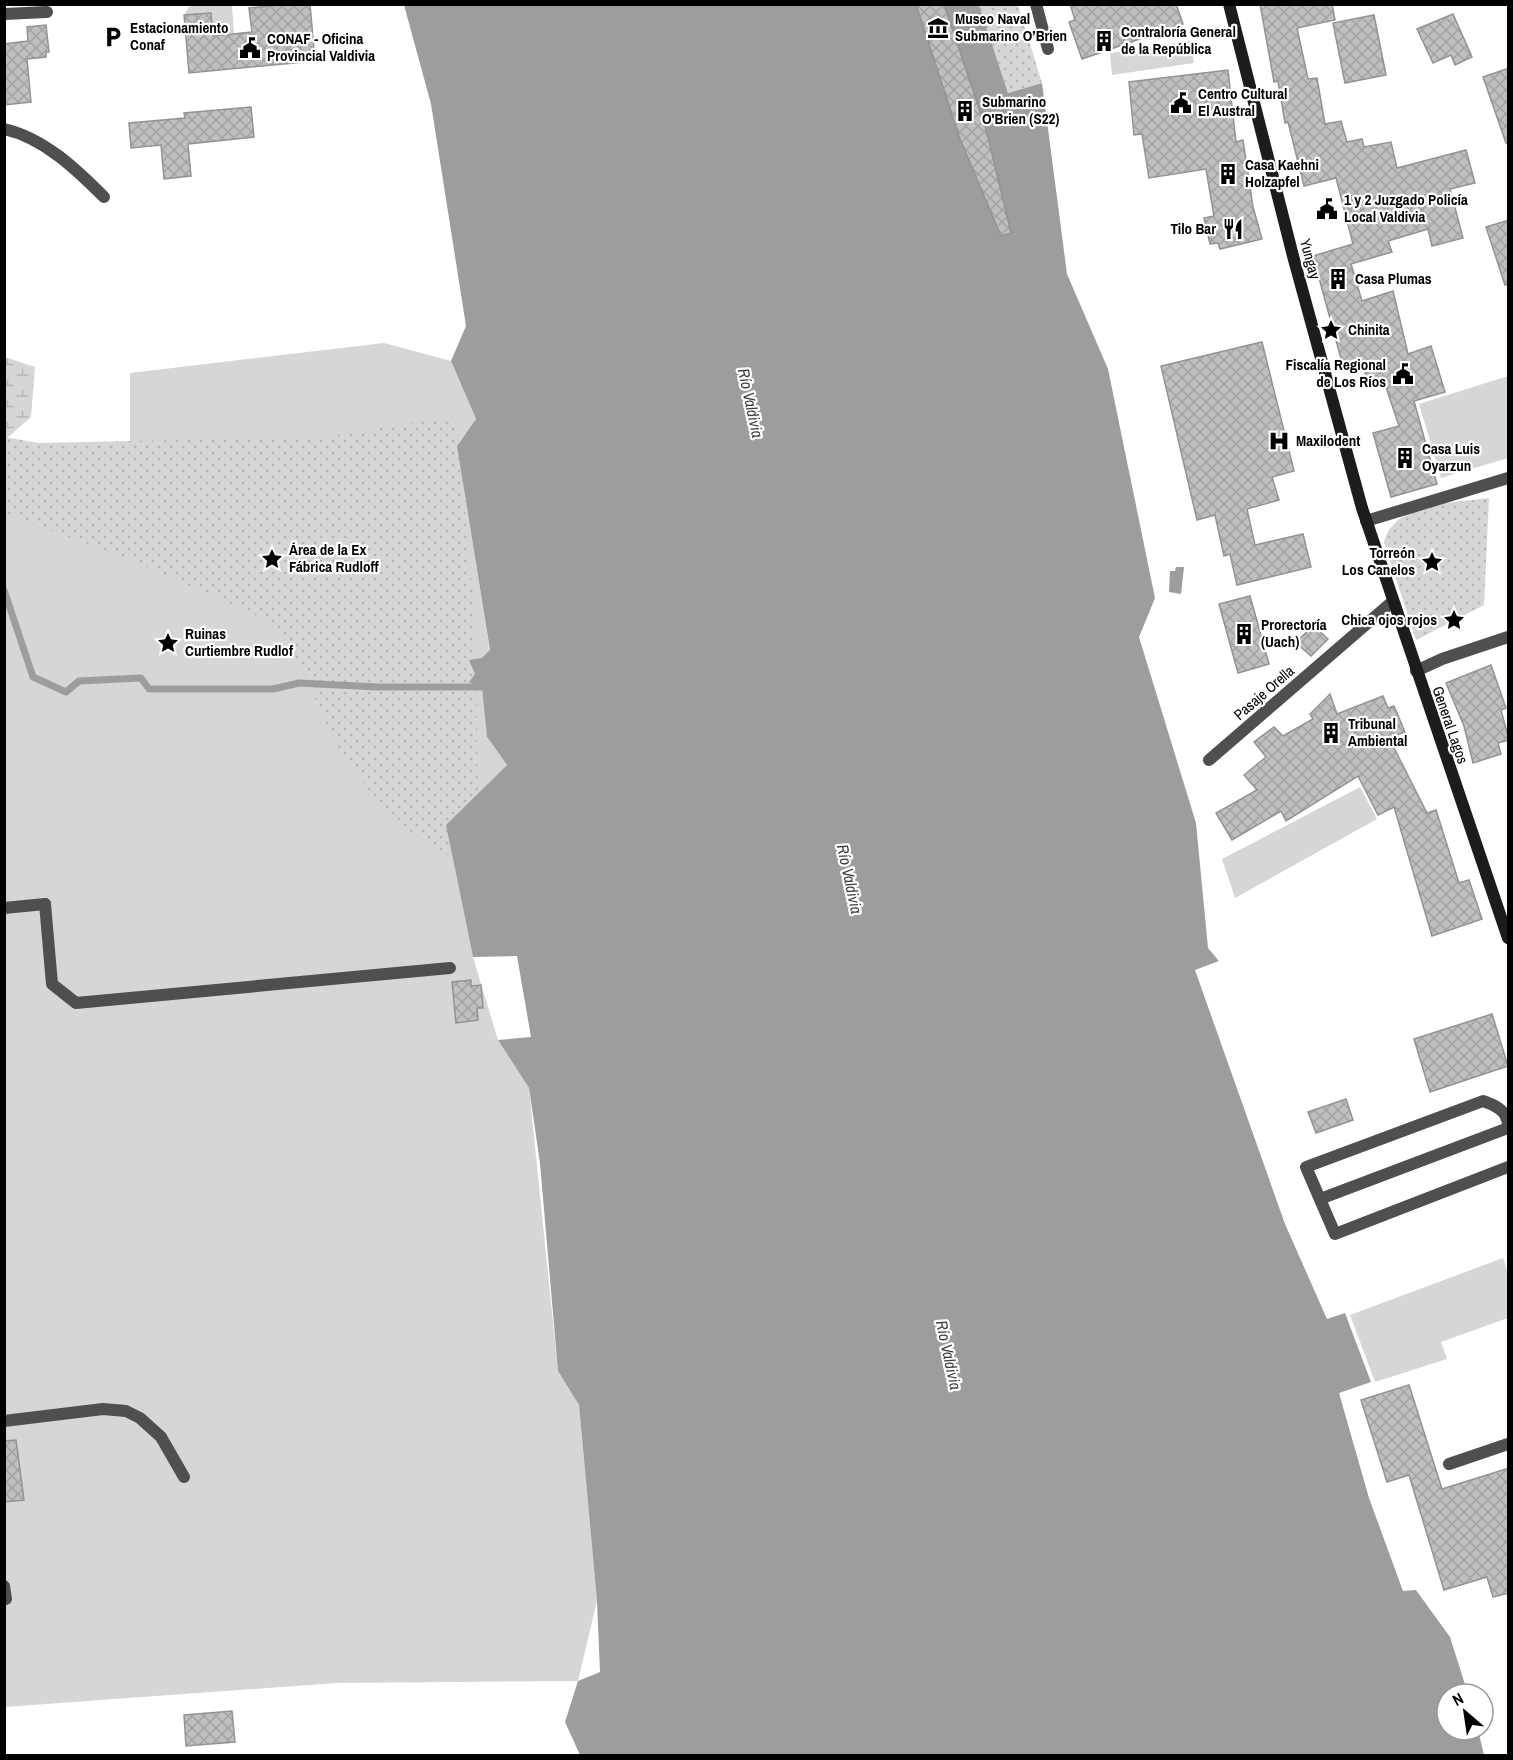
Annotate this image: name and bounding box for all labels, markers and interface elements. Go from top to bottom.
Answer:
place label: Museo Naval Submarino O’Brien [955,8,1067,46]
museum icon: Museo Naval Submarino O’Brien [926,16,950,40]
place label: Estacionamiento Conaf [130,17,228,55]
place label: Contraloría General de la República [1121,21,1236,59]
parking icon: Estacionamiento Conaf [101,25,125,49]
place label: CONAF - Oficina Provincial Valdivia [267,28,375,66]
building icon: Contraloría General de la República [1092,29,1116,53]
public building icon: CONAF - Oficina Provincial Valdivia [238,36,262,60]
place label: Centro Cultural El Austral [1198,83,1288,121]
place label: Submarino O'Brien (S22) [982,91,1059,129]
public building icon: Centro Cultural El Austral [1169,91,1193,115]
building icon: Submarino O'Brien (S22) [953,99,977,123]
place label: Casa Kaehni Holzapfel [1245,154,1319,192]
building icon: Casa Kaehni Holzapfel [1216,162,1240,186]
place label: 1 y 2 Juzgado Policía Local Valdivia [1344,189,1468,227]
public building icon: 1 y 2 Juzgado Policía Local Valdivia [1315,197,1339,221]
restaurant icon: Tilo Bar [1221,217,1245,241]
place label: Tilo Bar [1170,218,1216,239]
street label: Yungay [1295,236,1326,282]
building icon: Casa Plumas [1326,267,1350,291]
place label: Casa Plumas [1355,268,1432,289]
place icon: Chinita [1319,318,1343,342]
place label: Chinita [1348,319,1390,340]
place label: Fiscalía Regional de Los Ríos [1285,354,1386,392]
public building icon: Fiscalía Regional de Los Ríos [1391,362,1415,386]
water label: Río Valdivia [733,366,769,440]
hospital icon: Maxilodent [1267,429,1291,453]
place label: Maxilodent [1296,430,1360,451]
place label: Casa Luis Oyarzun [1422,438,1480,476]
building icon: Casa Luis Oyarzun [1393,446,1417,470]
place label: Área de la Ex Fábrica Rudloff [289,539,379,577]
place label: Torreón Los Canelos [1342,542,1415,580]
place icon: Área de la Ex Fábrica Rudloff [260,547,284,571]
place icon: Torreón Los Canelos [1420,550,1444,574]
place icon: Chica ojos rojos [1442,608,1466,632]
place label: Chica ojos rojos [1341,609,1437,630]
place label: Prorectoría (Uach) [1261,614,1327,652]
building icon: Prorectoría (Uach) [1232,622,1256,646]
place label: Ruinas Curtiembre Rudlof [185,623,294,661]
place icon: Ruinas Curtiembre Rudlof [156,631,180,655]
street label: Pasaje Orella [1229,660,1299,725]
street label: General Lagos [1427,683,1474,766]
place label: Tribunal Ambiental [1348,713,1407,751]
building icon: Tribunal Ambiental [1319,721,1343,745]
water label: Río Valdivia [832,842,868,916]
water label: Río Valdivia [931,1318,967,1392]
north arrow [1435,1682,1495,1742]
text: N [1448,1687,1467,1711]

